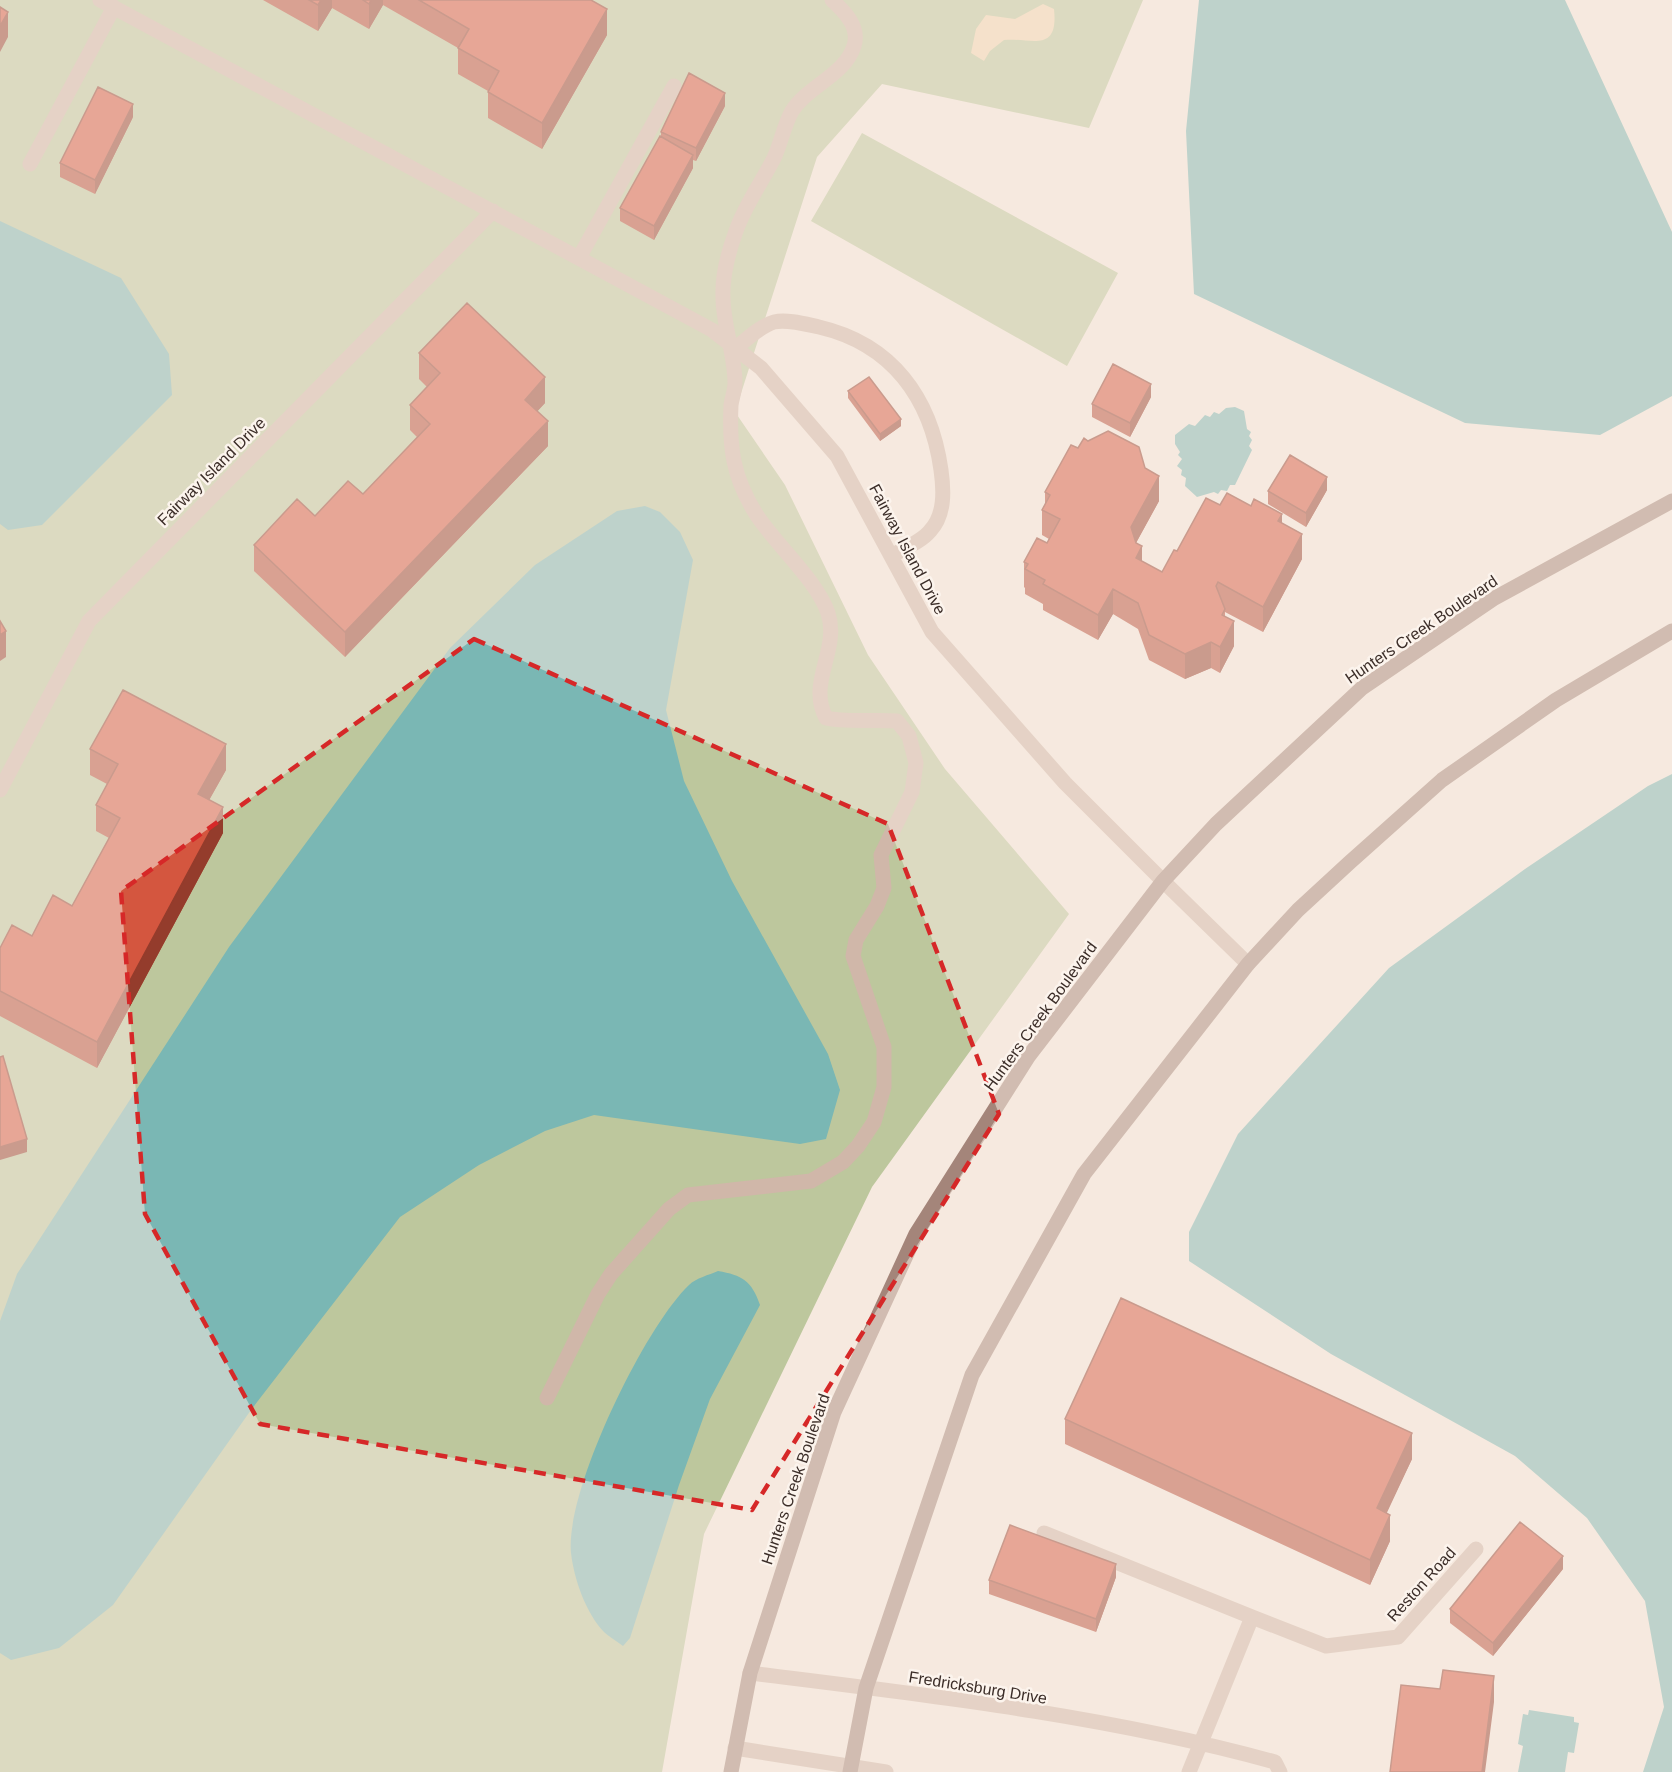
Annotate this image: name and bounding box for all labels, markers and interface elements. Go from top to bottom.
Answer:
street label: Fairway Island Drive [154,414,269,529]
street label: Fairway Island Drive [866,481,949,617]
street label: Hunters Creek Boulevard [1342,572,1500,687]
street label: Hunters Creek Boulevard [981,939,1100,1094]
street label: Hunters Creek Boulevard [758,1391,833,1567]
street label: Reston Road [1384,1544,1459,1625]
street label: Fredricksburg Drive [908,1668,1048,1707]

